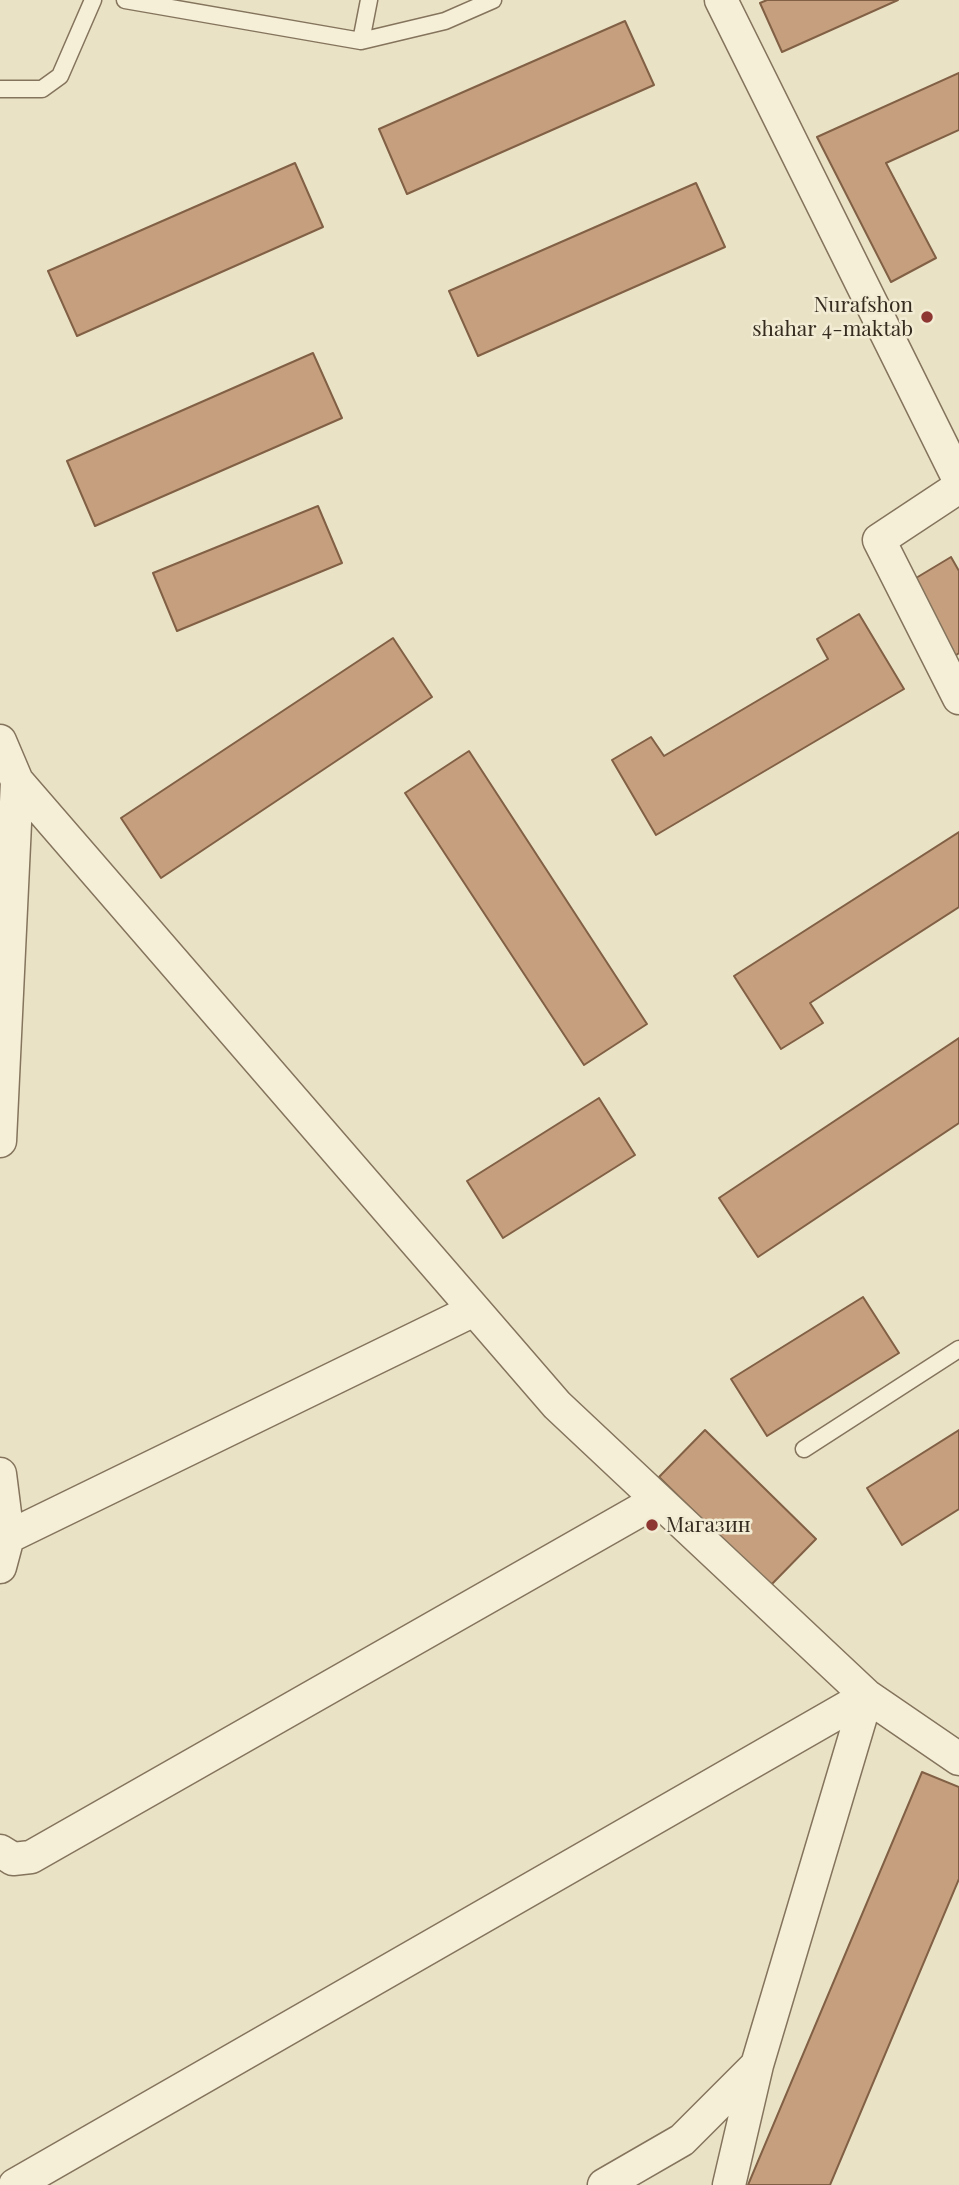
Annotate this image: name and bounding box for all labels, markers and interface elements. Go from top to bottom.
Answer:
place label: Nurafshon shahar 4-maktab [752,292,913,342]
marker: Nurafshon shahar 4-maktab [919,309,935,325]
place label: Магазин [666,1512,751,1538]
marker: Магазин [644,1517,660,1533]

